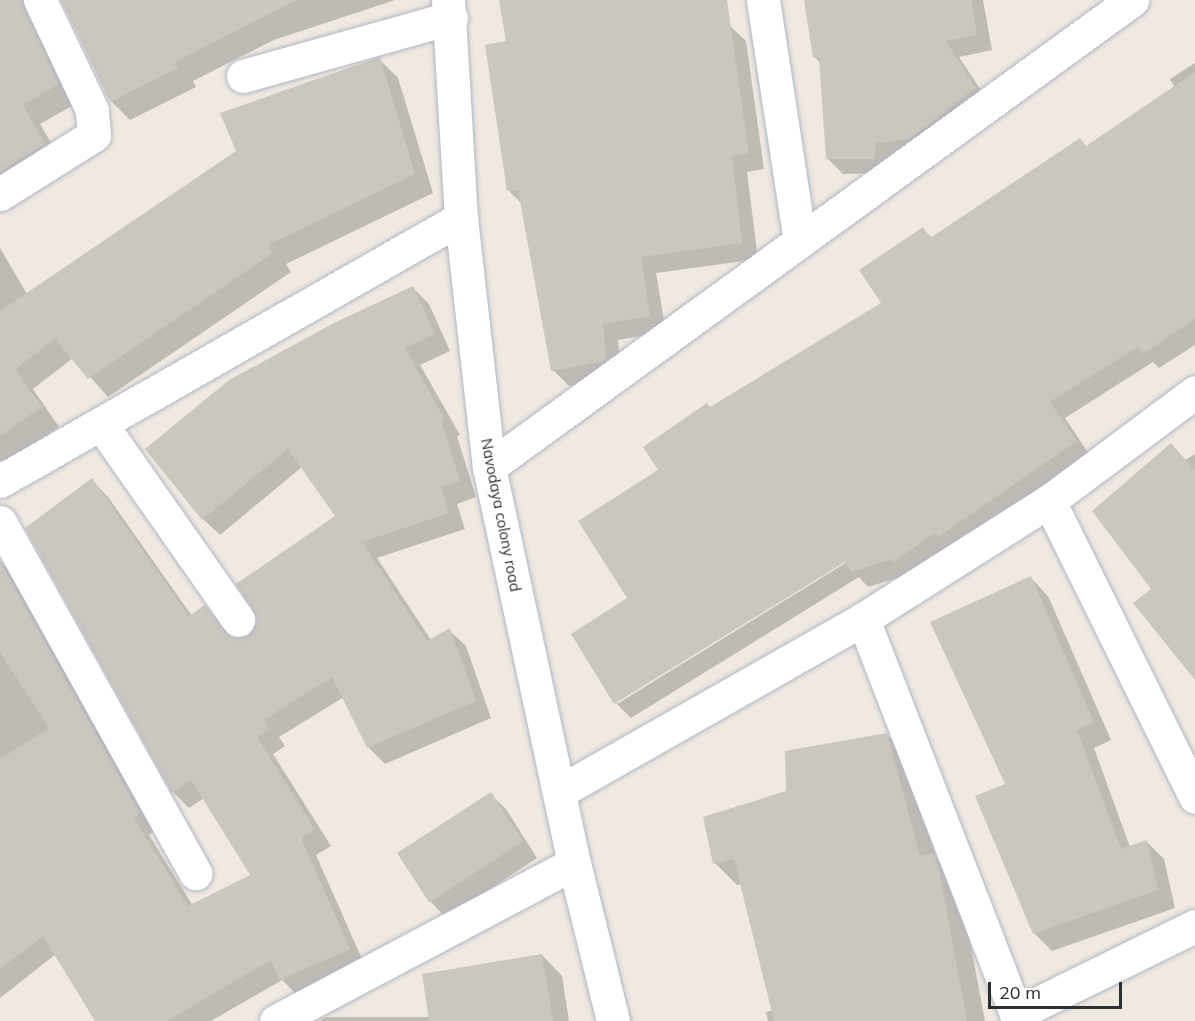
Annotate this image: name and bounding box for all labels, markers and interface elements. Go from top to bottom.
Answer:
street label: Navodaya colony road [477,437,525,593]
scale bar [991,970,1124,1008]
text: 20 m [999,981,1041,1004]

